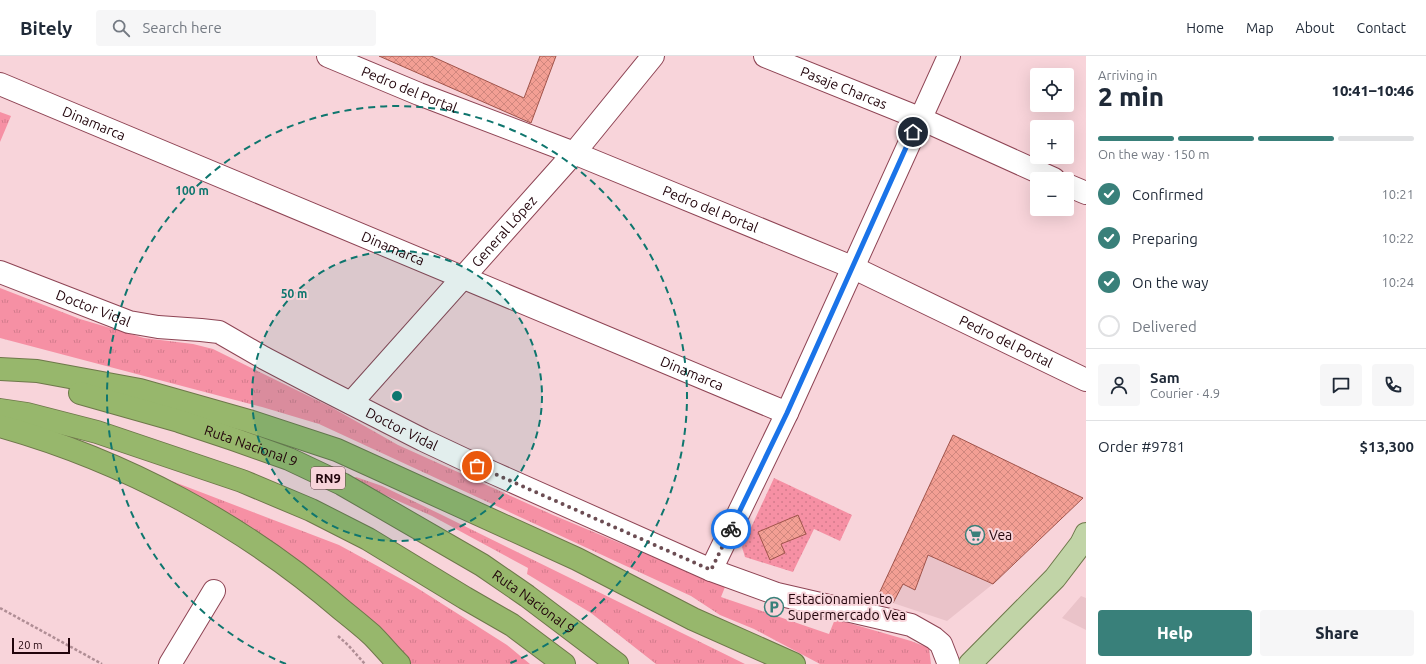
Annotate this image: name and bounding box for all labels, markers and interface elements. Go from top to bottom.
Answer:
search box [96,10,376,46]
text: Bitely [20,17,72,39]
icon: search [110,17,132,39]
text: Search here [142,19,222,36]
text: Home [1186,20,1224,36]
text: Map [1246,20,1274,36]
text: About [1296,20,1335,36]
text: Contact [1357,20,1406,36]
street label: Pedro del Portal [359,63,460,116]
street label: Pasaje Charcas [798,63,889,112]
map controls [1030,68,1074,216]
button: locate [1030,68,1074,112]
text: Arriving in [1098,68,1157,82]
text: 2 min [1098,82,1164,111]
text: 10:41–10:46 [1331,82,1414,99]
street label: Dinamarca [60,103,128,144]
pin [896,115,930,149]
button: + [1030,120,1074,164]
icon: home [902,121,924,143]
text: On the way · 150 m [1098,147,1210,161]
button: − [1030,172,1074,216]
street label: Pedro del Portal [660,182,761,236]
icon: check [1098,183,1120,205]
text: 100 m [175,184,209,197]
text: Confirmed [1132,186,1204,203]
text: 10:21 [1381,187,1414,201]
street label: General López [468,192,540,270]
icon: check [1098,227,1120,249]
street label: Dinamarca [359,228,427,269]
text: Preparing [1132,230,1198,247]
text: 10:22 [1381,231,1414,245]
icon: check [1098,271,1120,293]
text: On the way [1132,274,1208,291]
text: 10:24 [1381,275,1414,289]
street label: Doctor Vidal [54,286,133,330]
text: 50 m [281,287,307,300]
street label: Pedro del Portal [957,312,1056,371]
text: Delivered [1132,318,1197,335]
street label: Dinamarca [658,353,726,394]
button: person [1098,364,1140,406]
button: chat [1320,364,1362,406]
button: phone [1372,364,1414,406]
text: Sam [1150,369,1180,386]
text: Courier · 4.9 [1150,386,1220,400]
centre of rings [390,389,404,403]
street label: Doctor Vidal [363,404,441,454]
street label: Ruta Nacional 9 [202,422,300,470]
text: Order #9781 [1098,438,1185,455]
text: $13,300 [1360,438,1414,455]
pin [460,449,494,483]
icon: bag [466,455,488,477]
road number: RN9 [311,467,345,489]
courier [711,509,751,549]
icon: bike [720,518,742,540]
supermarket icon: Vea [964,524,986,546]
place label: Vea [989,527,1012,543]
street label: Ruta Nacional 9 [489,567,578,637]
place label: Estacionamiento Supermercado Vea [788,591,906,623]
parking icon: Estacionamiento Supermercado Vea [763,596,785,618]
button: Help [1098,610,1252,656]
button: Share [1260,610,1414,656]
scale bar [12,636,70,655]
text: 20 m [18,639,42,651]

